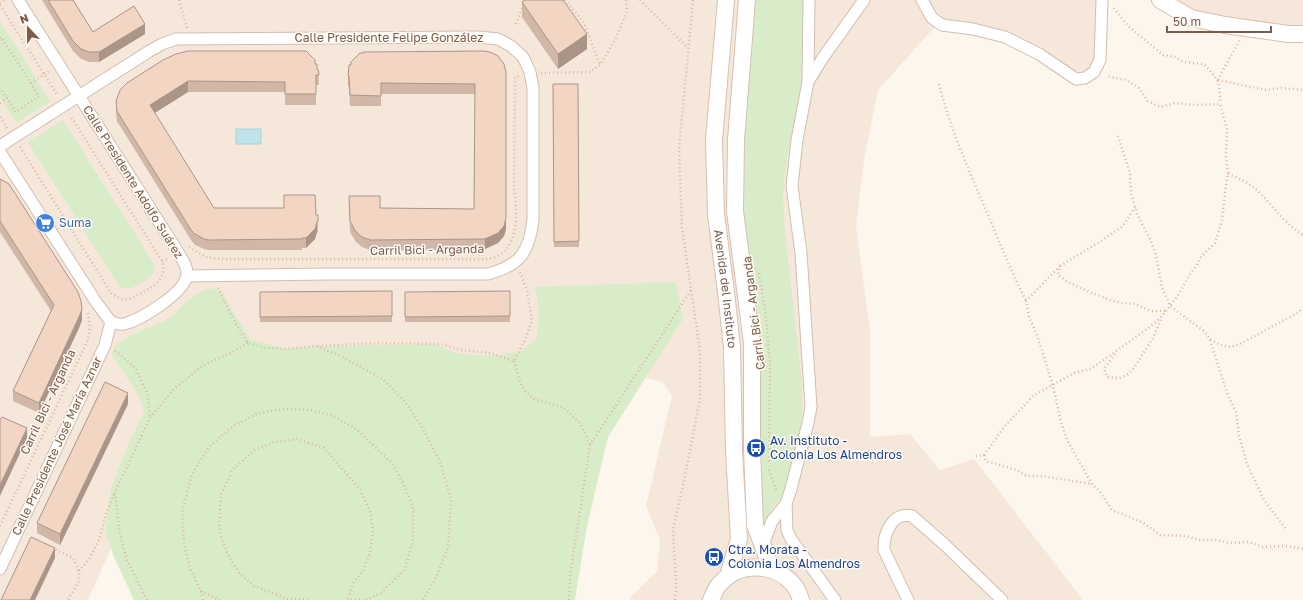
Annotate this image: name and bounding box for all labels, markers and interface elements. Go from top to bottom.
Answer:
north arrow [8,8,48,48]
scale bar [1167,8,1271,34]
text: N [18,11,30,26]
text: 50 m [1173,14,1201,29]
street label: Calle Presidente Felipe González [295,30,483,45]
street label: Calle Presidente Adolfo Suárez [80,102,187,261]
supermarket icon: Suma [34,212,56,234]
place label: Suma [59,215,91,230]
street label: Avenida del Instituto [711,229,740,349]
street label: Carril Bici - Arganda [370,241,484,258]
street label: Carril Bici - Arganda [739,255,768,371]
street label: Carril Bici - Arganda [17,347,78,457]
street label: Calle Presidente José María Aznar [8,354,105,538]
place label: Av. Instituto - Colonia Los Almendros [770,433,902,462]
bus stop icon: Av. Instituto - Colonia Los Almendros [745,437,767,459]
place label: Ctra. Morata - Colonia Los Almendros [728,542,860,571]
bus stop icon: Ctra. Morata - Colonia Los Almendros [703,546,725,568]

